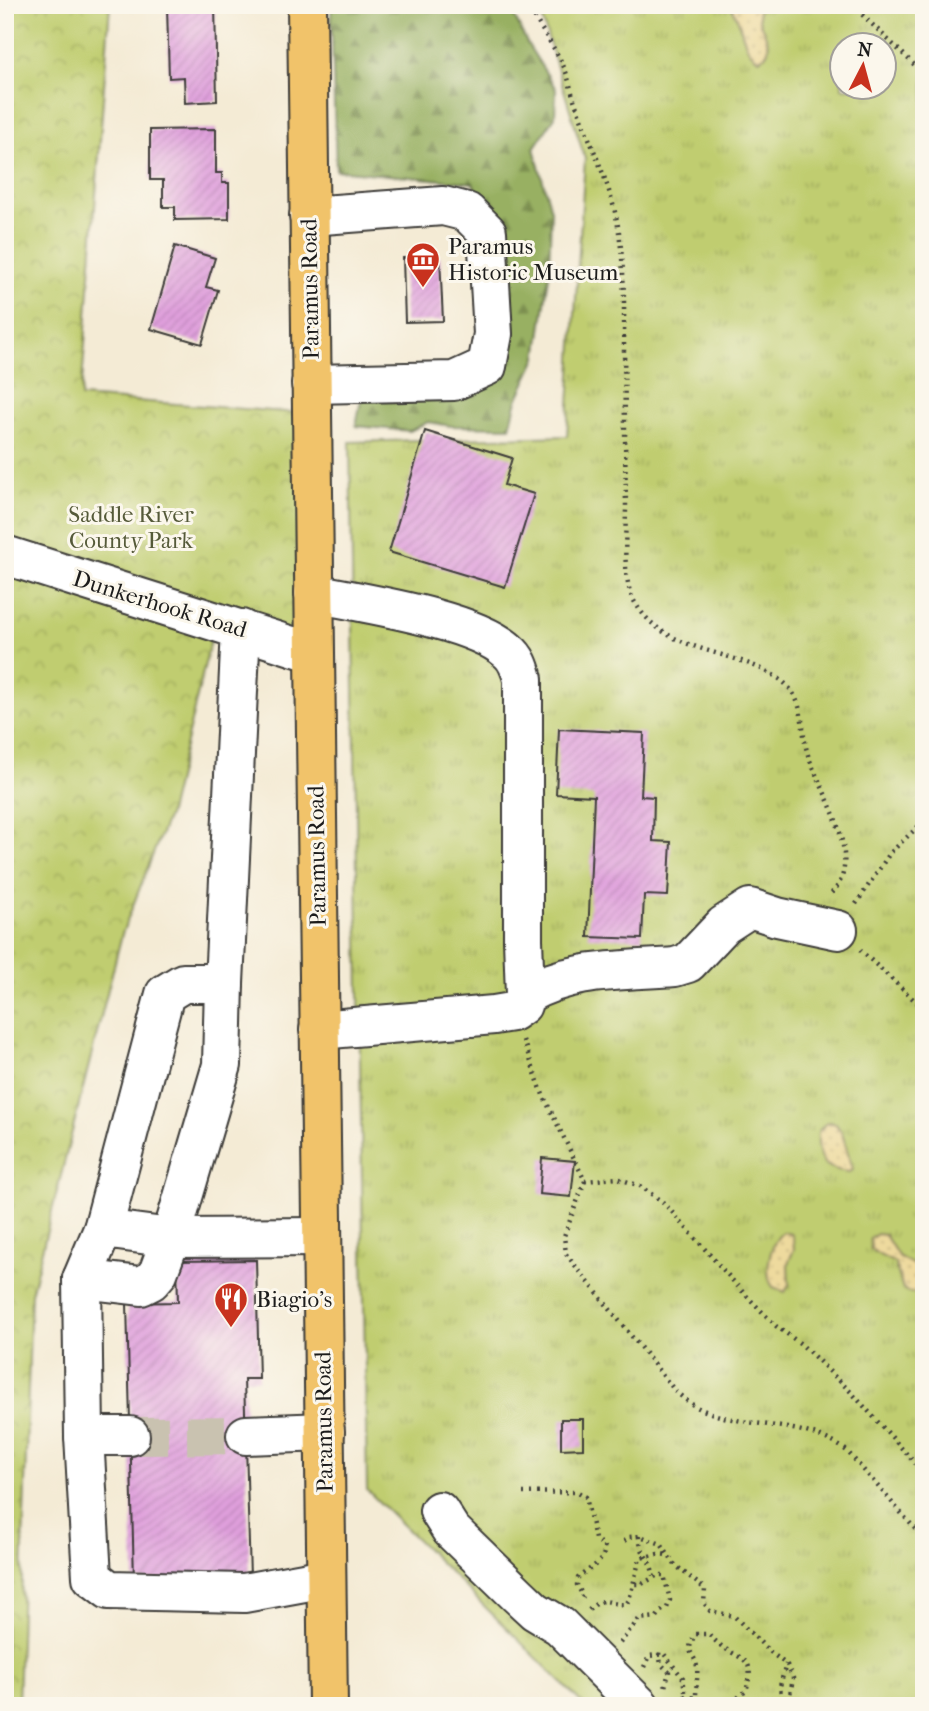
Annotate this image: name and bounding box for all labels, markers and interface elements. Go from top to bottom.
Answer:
north arrow [828,32,898,102]
text: N [856,38,874,62]
street label: Paramus Road [295,218,325,360]
place label: Paramus Historic Museum [448,233,618,286]
museum icon: Paramus Historic Museum [404,240,442,289]
park label: Saddle River County Park [68,501,194,554]
street label: Dunkerhook Road [70,565,251,643]
street label: Paramus Road [302,785,332,927]
restaurant icon: Biagio's [212,1280,250,1329]
place label: Biagio's [256,1286,332,1313]
street label: Paramus Road [309,1351,339,1493]

